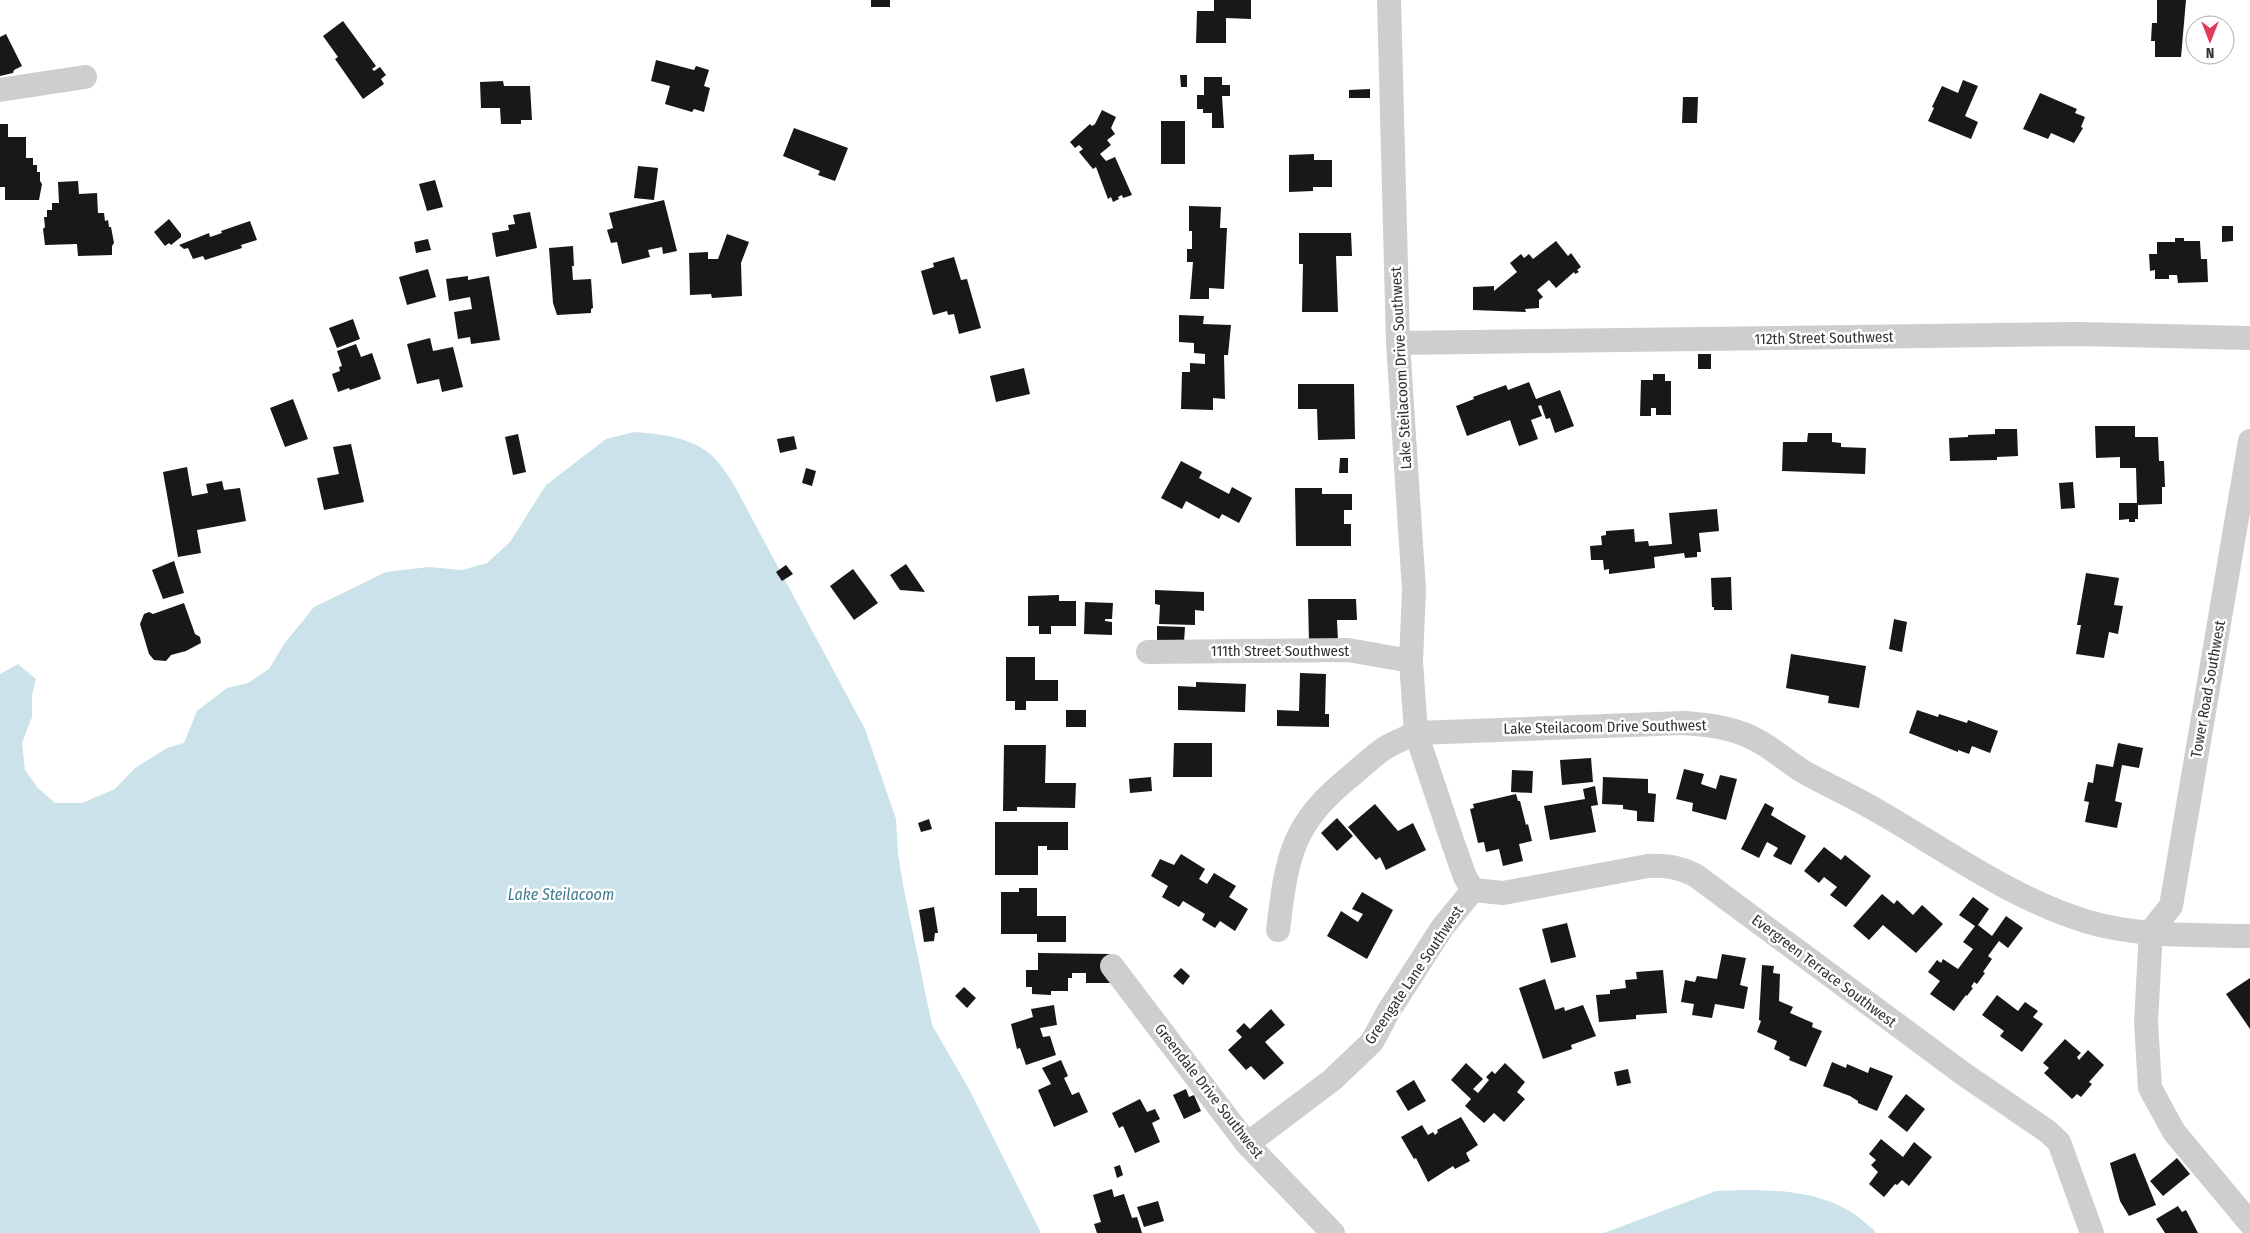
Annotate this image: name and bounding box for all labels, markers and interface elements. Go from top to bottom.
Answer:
north arrow [2185,15,2235,65]
text: N [2206,44,2214,61]
street label: Lake Steilacoom Drive Southwest [1387,266,1415,470]
street label: 112th Street Southwest [1754,328,1894,348]
street label: Tower Road Southwest [2187,619,2229,759]
street label: 111th Street Southwest [1211,642,1349,660]
street label: Lake Steilacoom Drive Southwest [1503,716,1707,738]
water label: Lake Steilacoom [508,885,614,904]
street label: Greengate Lane Southwest [1361,902,1467,1048]
street label: Evergreen Terrace Southwest [1748,911,1900,1031]
street label: Greendale Drive Southwest [1151,1020,1267,1162]

